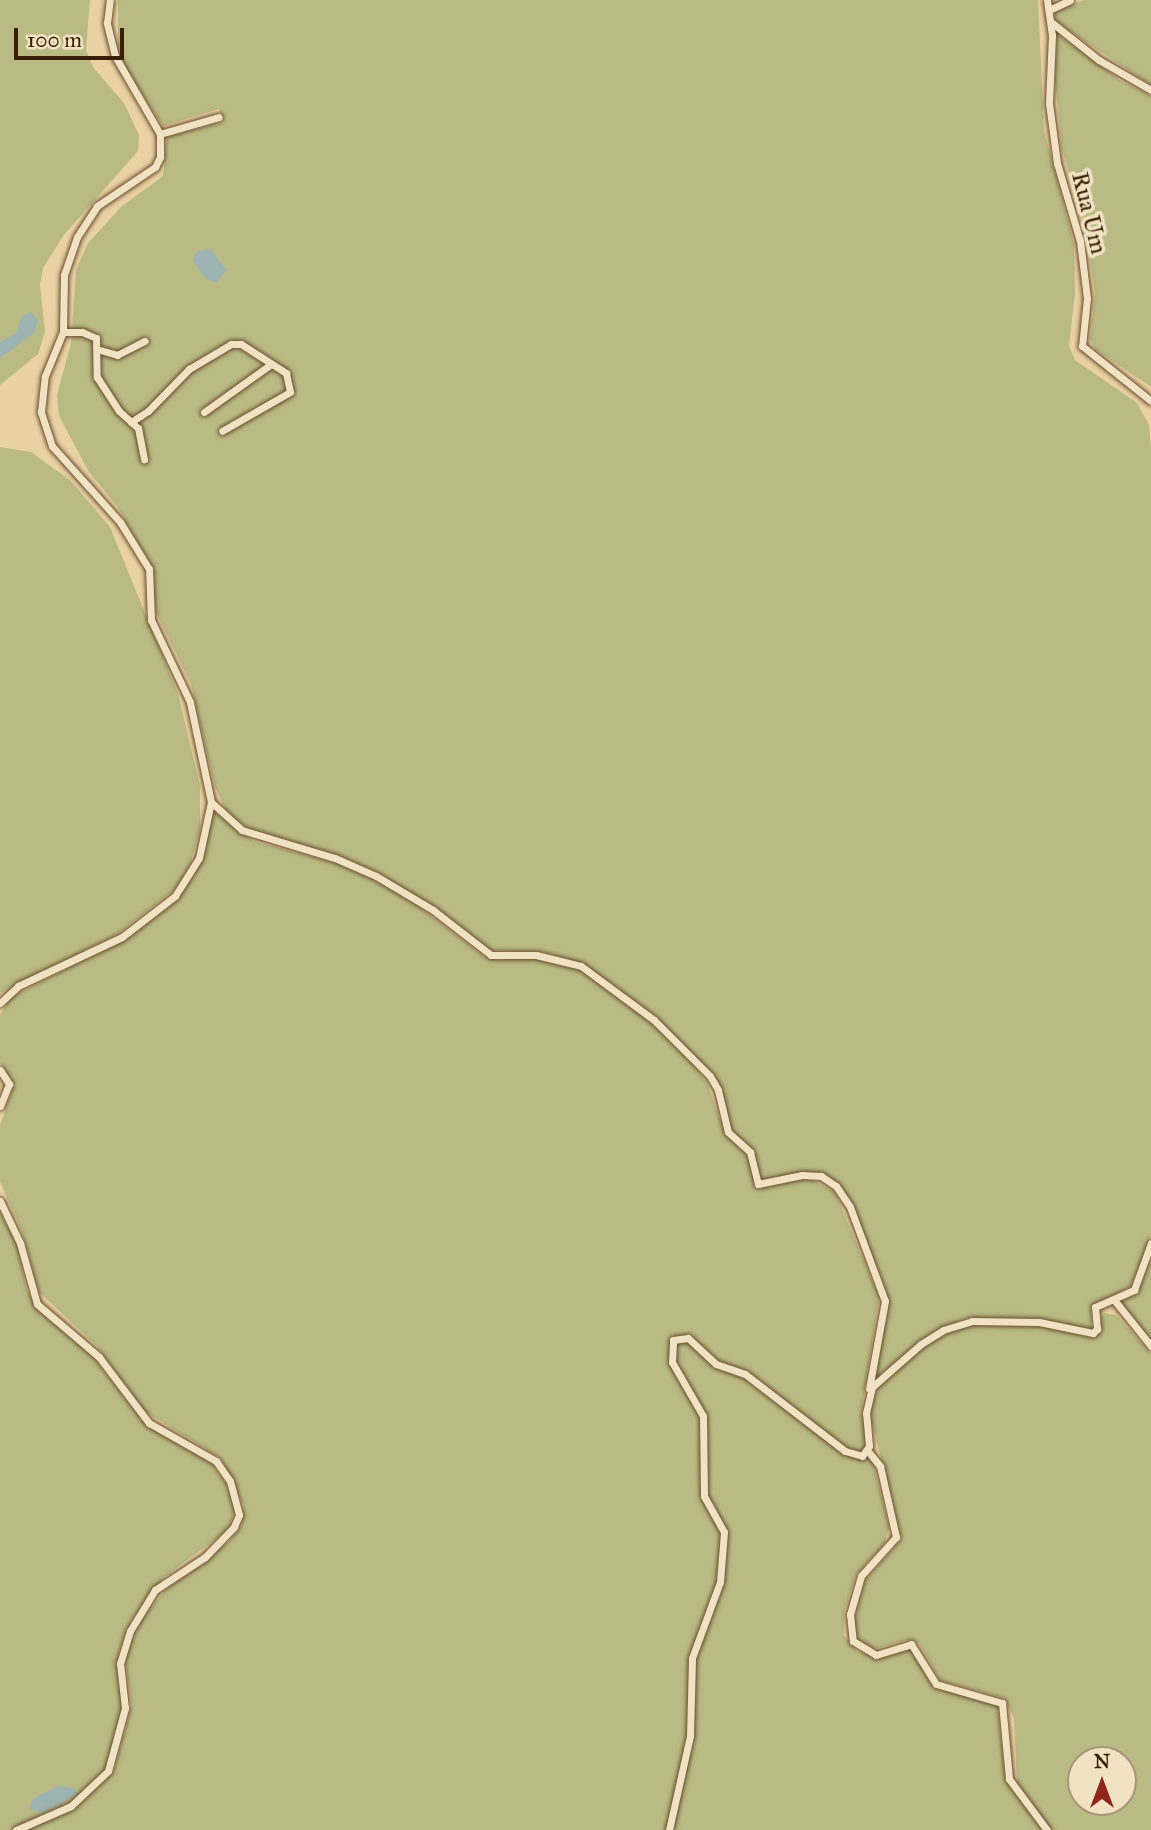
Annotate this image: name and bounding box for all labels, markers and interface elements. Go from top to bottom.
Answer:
scale bar [18,14,128,58]
text: 100 m [27,27,82,53]
street label: Rua Um [1065,169,1113,257]
north arrow [1067,1746,1137,1816]
text: N [1094,1750,1110,1773]

